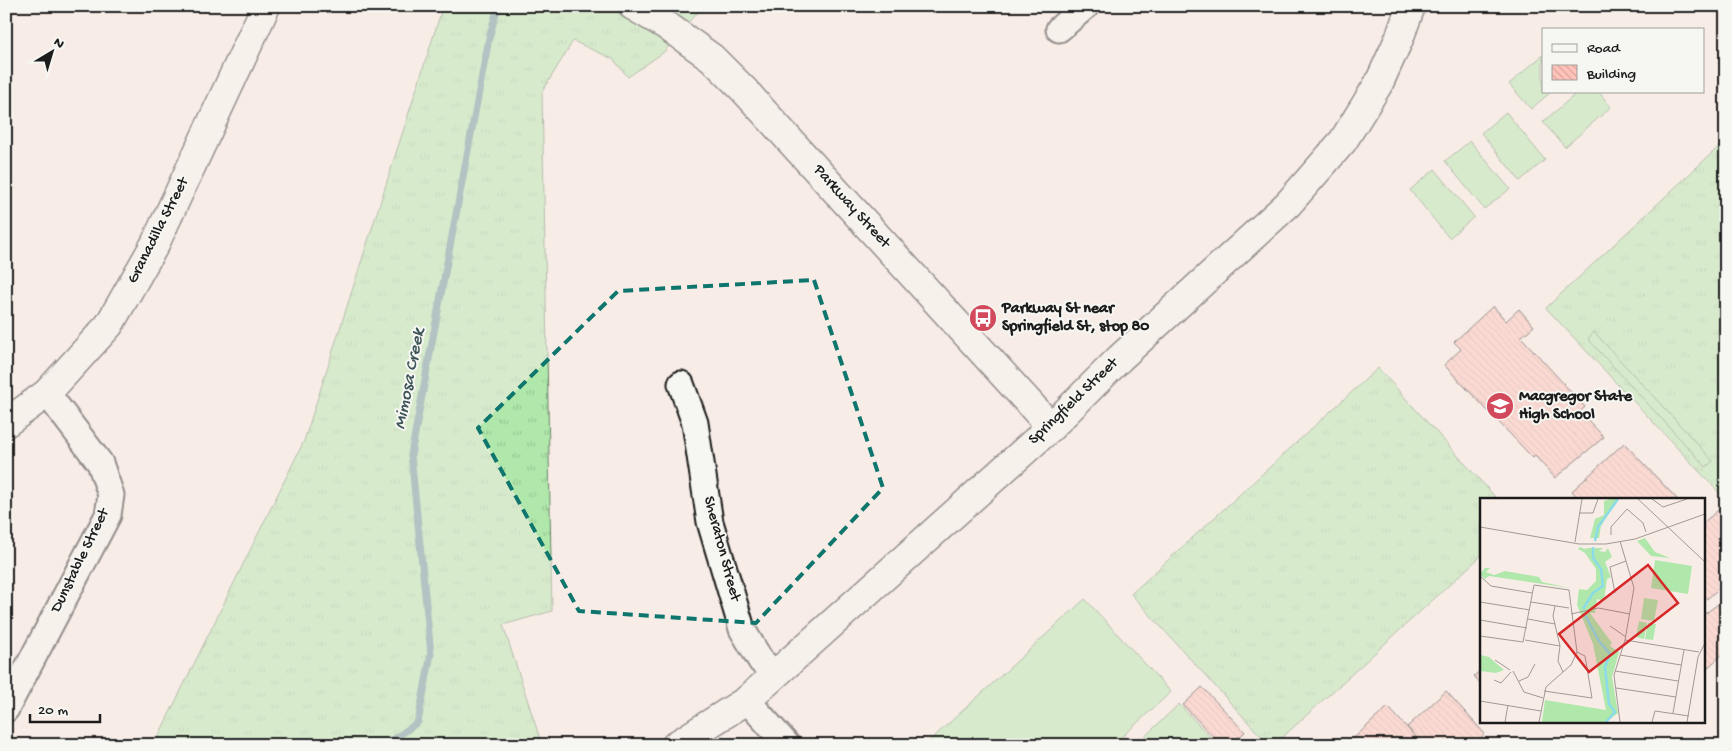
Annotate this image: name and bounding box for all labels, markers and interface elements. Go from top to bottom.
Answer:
north arrow [28,28,78,78]
legend [1542,28,1704,92]
text: N [50,34,67,53]
text: Road [1587,40,1621,58]
text: Building [1586,66,1636,84]
street label: Parkway Street [808,160,895,254]
street label: Granadilla Street [124,174,195,287]
place label: Parkway St near Springfield St, stop 80 [1001,300,1149,337]
bus stop icon: Parkway St near Springfield St, stop 80 [968,303,998,333]
water label: Mimosa Creek [390,325,430,431]
street label: Springfield Street [1025,353,1124,450]
place label: Macgregor State High School [1519,388,1633,425]
school or university icon: Macgregor State High School [1485,391,1515,421]
street label: Sheraton Street [698,495,744,605]
inset map [1480,498,1704,724]
street label: Dunstable Street [47,505,115,617]
scale bar [30,691,100,723]
text: 20 m [38,702,68,720]

